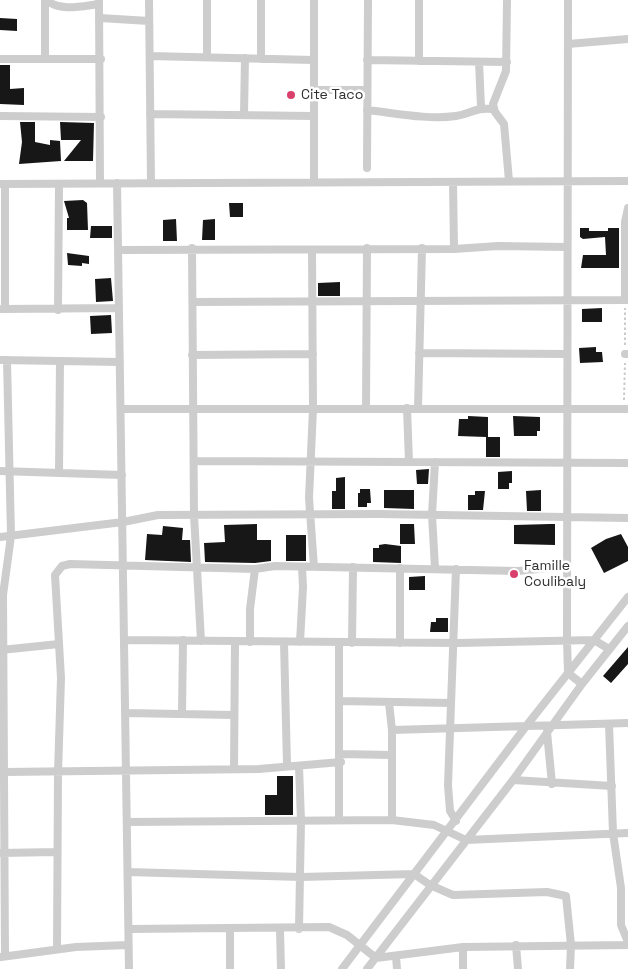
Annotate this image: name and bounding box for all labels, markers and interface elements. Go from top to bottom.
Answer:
place label: Cite Taco [301,87,363,103]
marker: Cite Taco [285,89,297,101]
place label: Famille Coulibaly [524,558,586,590]
marker: Famille Coulibaly [508,568,520,580]

